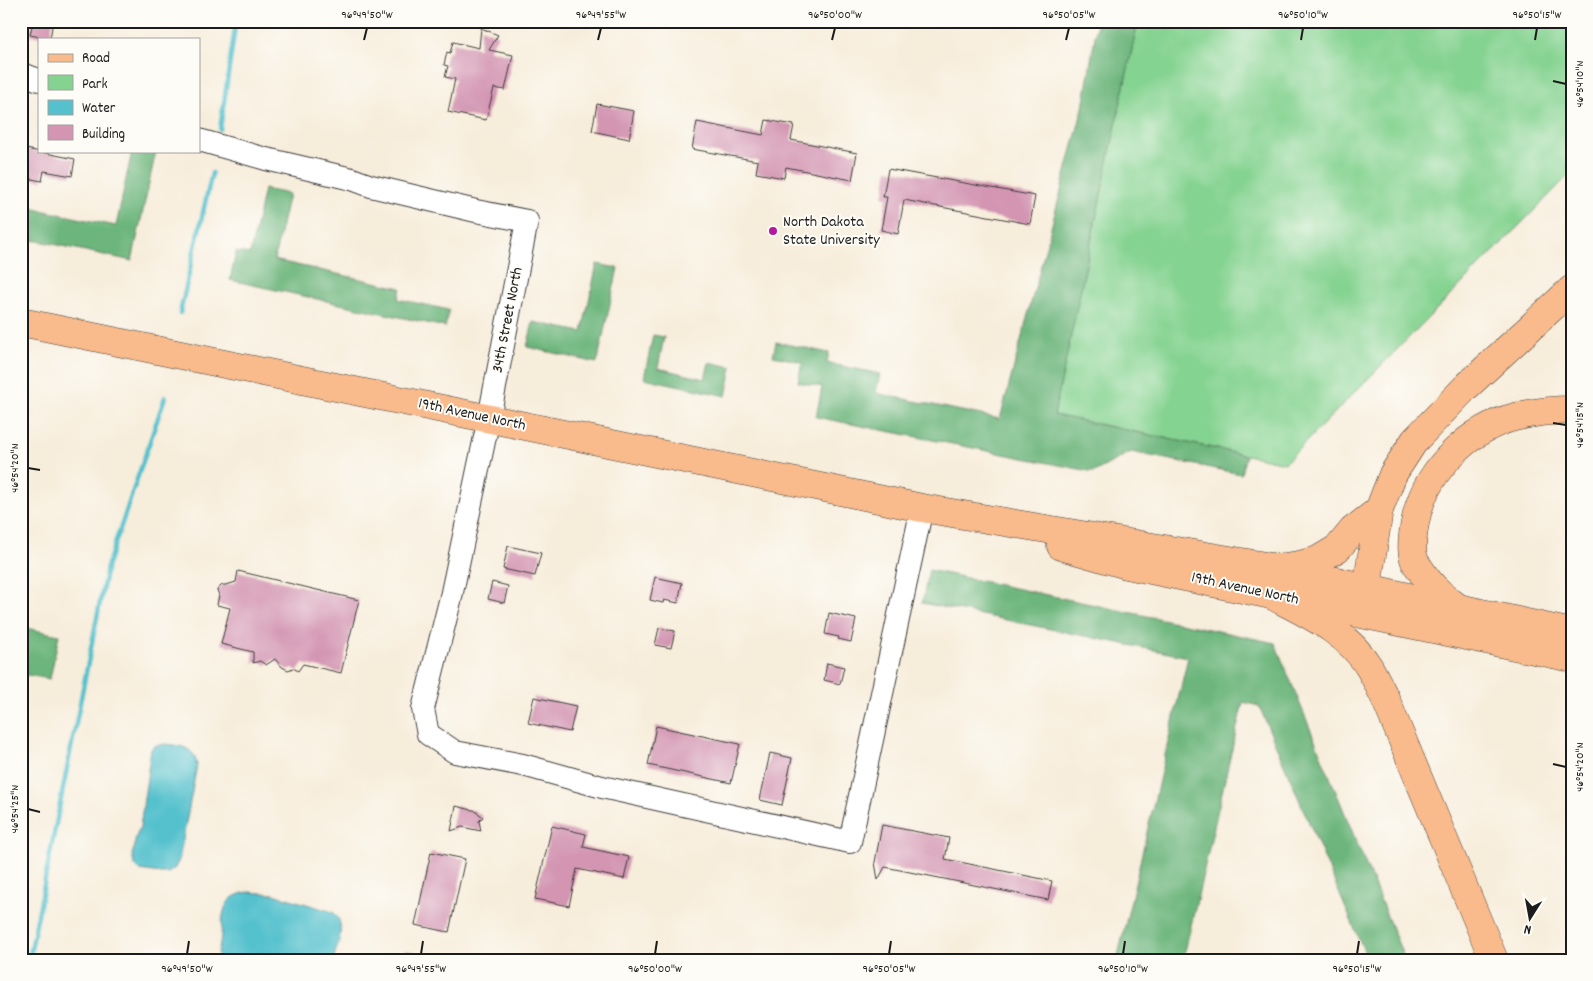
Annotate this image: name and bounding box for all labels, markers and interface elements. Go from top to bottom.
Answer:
text: 96°49'50"W [341,7,393,24]
text: 96°49'55"W [576,7,626,24]
text: 96°50'00"W [808,7,862,24]
text: 96°50'05"W [1043,7,1096,24]
text: 96°50'10"W [1278,7,1328,24]
text: 96°50'15"W [1512,7,1562,24]
legend [38,38,200,152]
text: Road [82,48,110,70]
text: 46°54'10"N [1572,60,1589,107]
text: Park [82,74,108,96]
text: Water [82,98,116,120]
text: Building [82,124,125,146]
place label: North Dakota State University [783,211,880,252]
marker: North Dakota State University [767,225,779,237]
street label: 34th Street North [486,265,530,375]
street label: 19th Avenue North [416,392,528,438]
text: 46°54'15"N [1572,402,1589,448]
text: 46°54'20"N [7,443,24,493]
street label: 19th Avenue North [1189,566,1301,612]
text: 46°54'20"N [1572,742,1589,792]
text: 46°54'25"N [7,785,24,833]
north arrow [1506,894,1556,944]
text: N [1523,918,1533,939]
text: 96°49'50"W [161,961,213,978]
text: 96°49'55"W [396,961,446,978]
text: 96°50'00"W [628,961,682,978]
text: 96°50'05"W [863,961,916,978]
text: 96°50'10"W [1098,961,1148,978]
text: 96°50'15"W [1332,961,1382,978]

